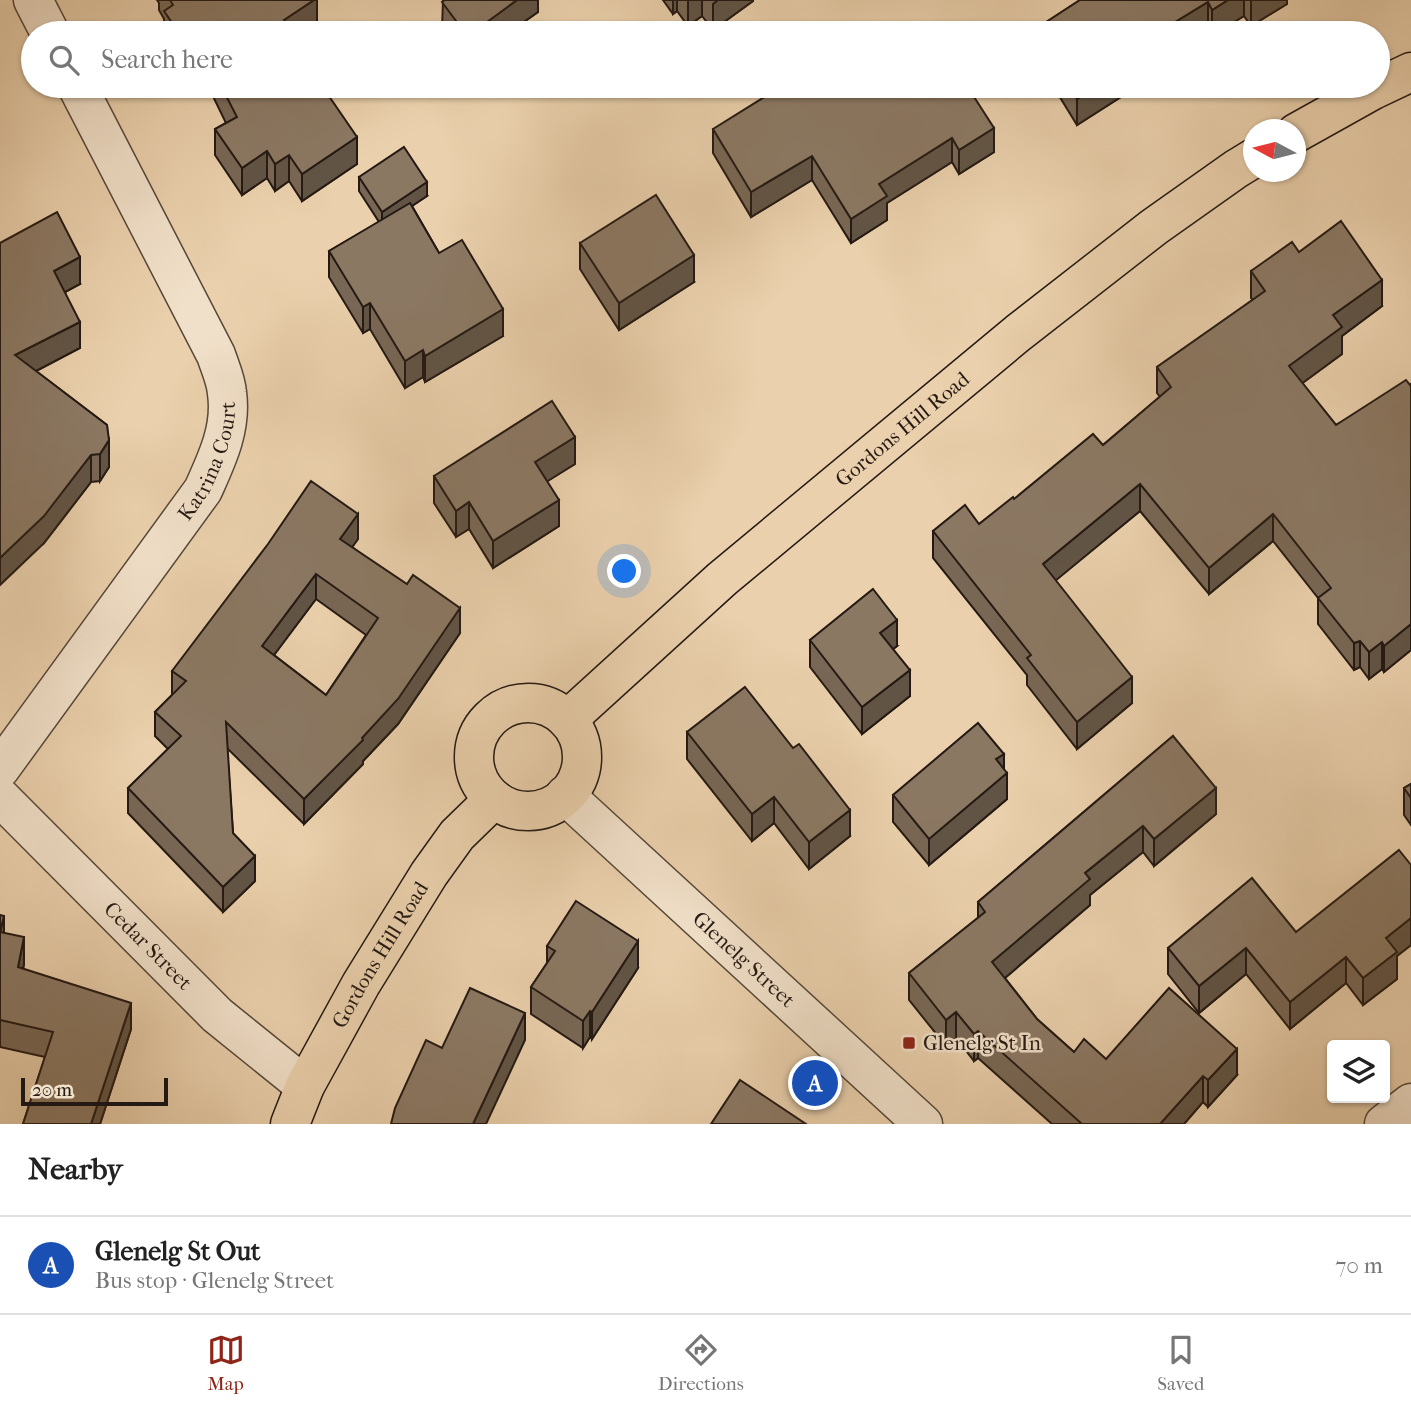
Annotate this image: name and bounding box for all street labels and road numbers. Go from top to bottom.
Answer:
street label: Gordons Hill Road [831,366,974,492]
street label: Katrina Court [173,401,240,525]
street label: Gordons Hill Road [327,877,434,1032]
street label: Cedar Street [99,897,197,995]
street label: Glenelg Street [688,907,800,1013]

